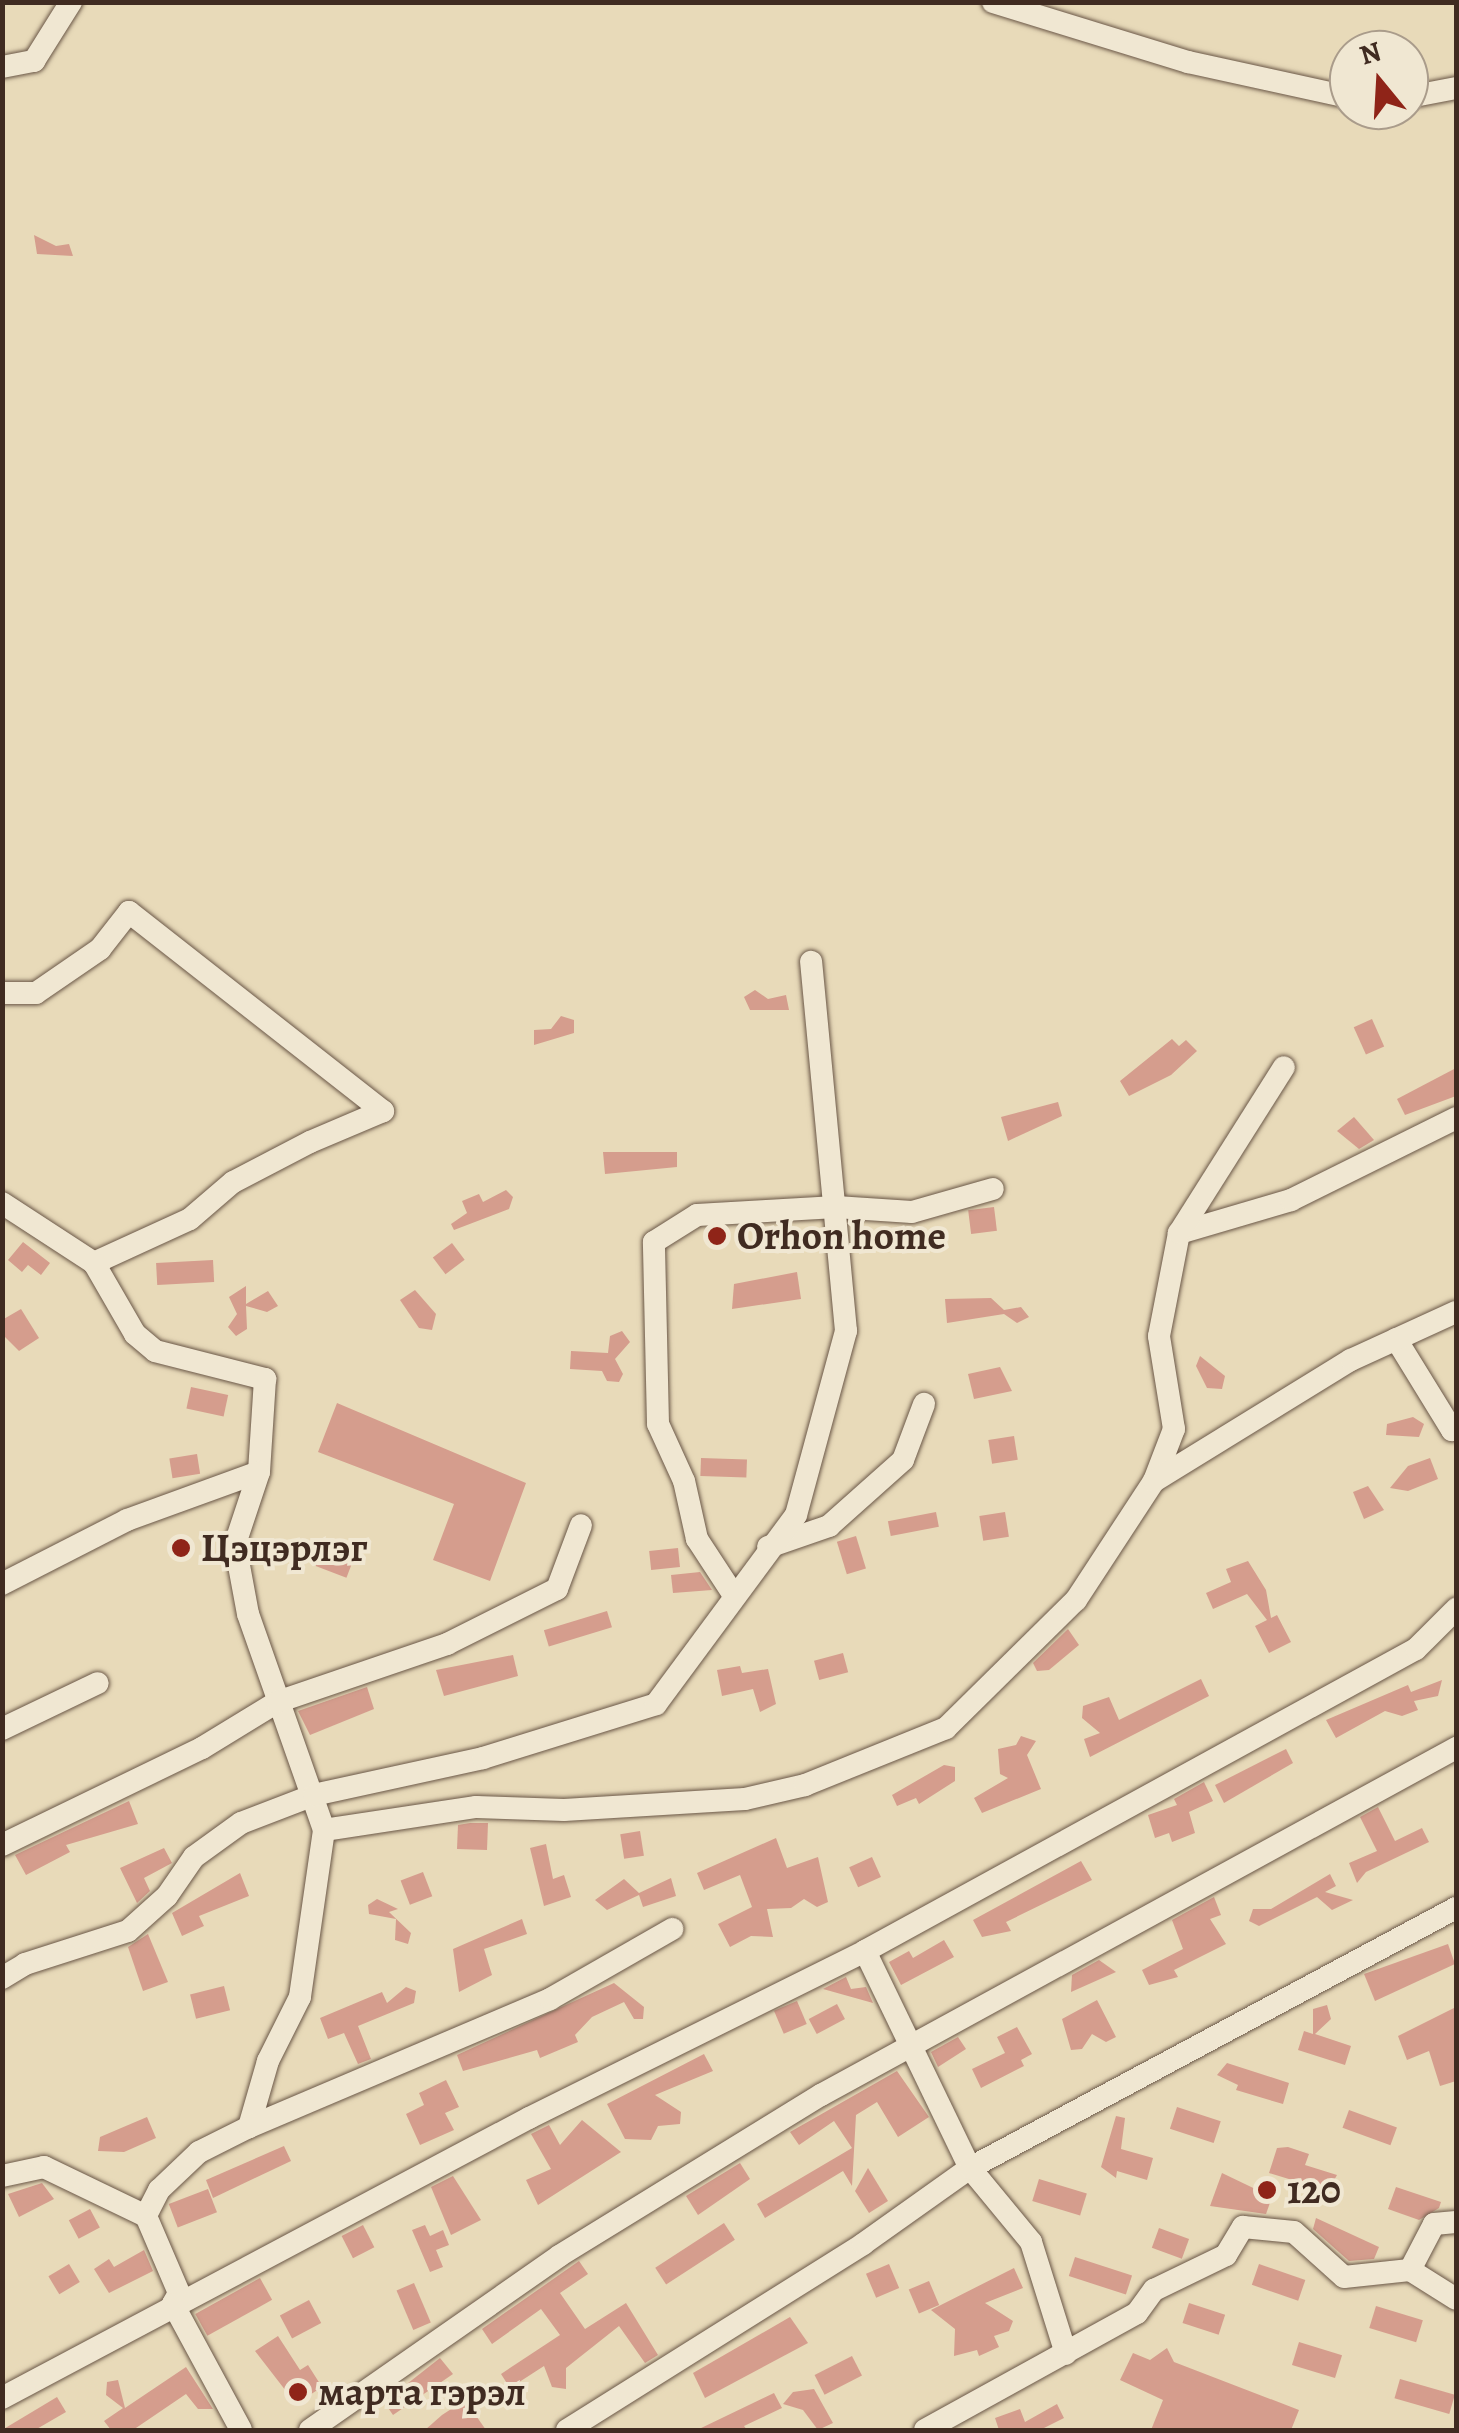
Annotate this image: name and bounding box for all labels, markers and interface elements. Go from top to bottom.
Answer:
north arrow [1329,30,1429,130]
text: N [1355,32,1386,75]
place label: Orhon home [737,1212,946,1260]
marker: Orhon home [706,1225,728,1247]
place label: Цэцэрлэг [201,1524,368,1572]
marker: Цэцэрлэг [170,1537,192,1559]
place label: 120 [1287,2166,1341,2214]
marker: 120 [1256,2179,1278,2201]
place label: марта гэрэл [318,2368,526,2416]
marker: марта гэрэл [287,2381,309,2403]

